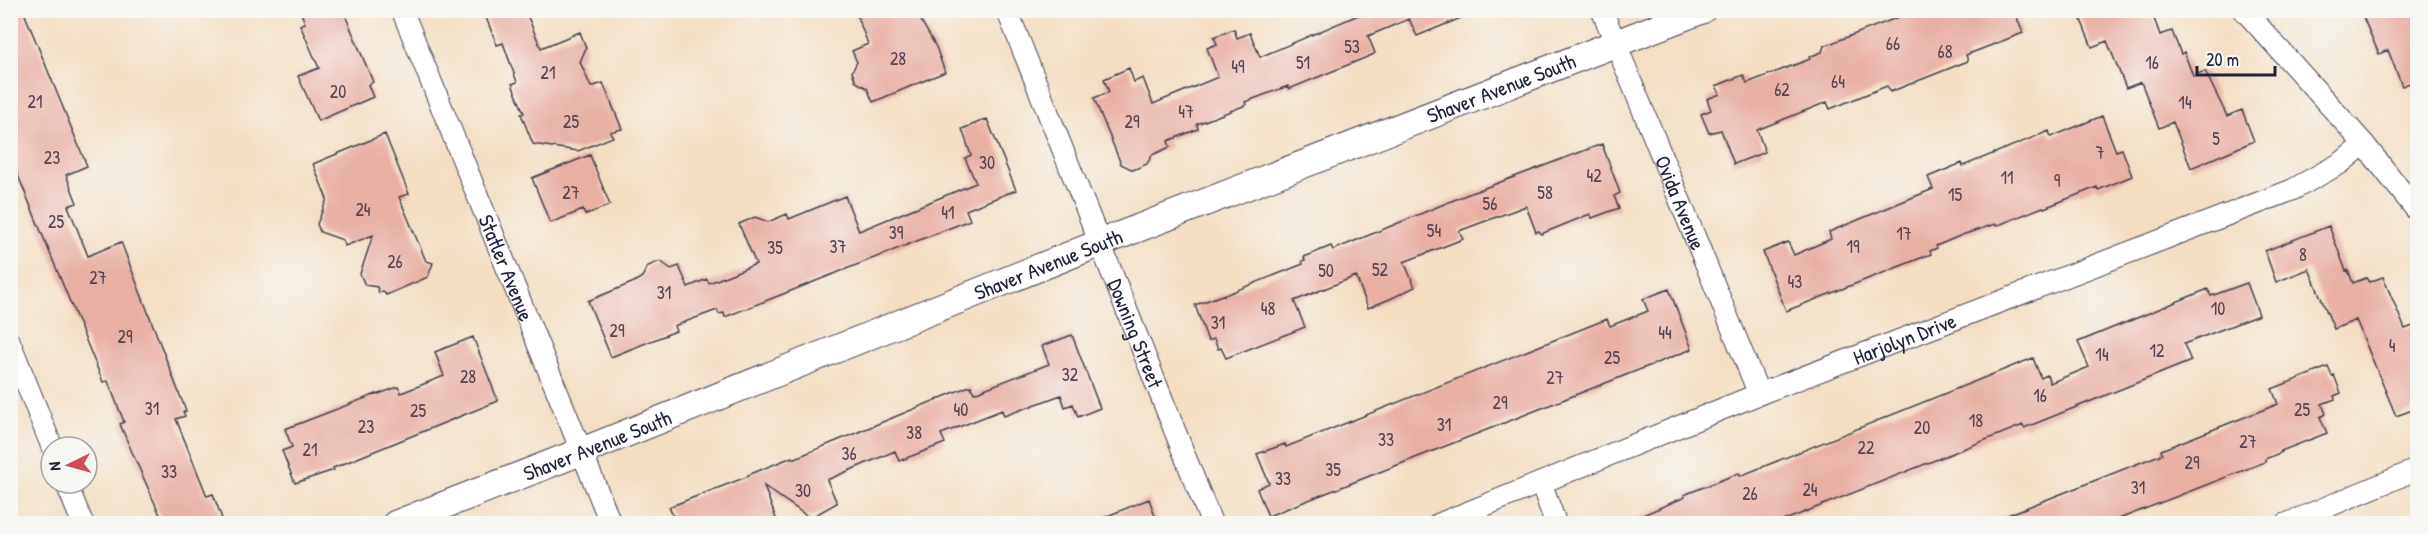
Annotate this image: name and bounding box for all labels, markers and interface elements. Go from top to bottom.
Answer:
house number: 66 [1886,31,1900,56]
house number: 53 [1344,34,1360,59]
house number: 68 [1938,39,1953,64]
scale bar [2197,39,2275,77]
house number: 28 [890,46,906,71]
street label: Shaver Avenue South [1423,46,1580,130]
text: 20 m [2206,47,2239,72]
house number: 51 [1296,50,1310,75]
house number: 16 [2145,50,2159,75]
house number: 49 [1231,54,1245,79]
house number: 21 [541,60,555,85]
house number: 64 [1831,69,1845,94]
house number: 62 [1774,77,1790,102]
house number: 20 [330,79,346,104]
house number: 21 [28,89,42,114]
house number: 14 [2178,90,2192,115]
house number: 47 [1178,99,1194,124]
house number: 25 [563,109,579,134]
house number: 29 [1124,109,1140,134]
house number: 5 [2212,126,2220,151]
house number: 7 [2096,140,2105,165]
house number: 23 [44,145,60,170]
house number: 30 [979,150,995,175]
street label: Ovida Avenue [1648,151,1713,254]
house number: 42 [1586,163,1602,188]
house number: 11 [2000,165,2014,190]
house number: 9 [2054,168,2061,193]
house number: 27 [562,180,580,205]
house number: 58 [1537,180,1553,205]
house number: 15 [1948,182,1962,207]
house number: 56 [1483,191,1497,216]
house number: 24 [355,197,371,222]
house number: 41 [941,200,955,225]
house number: 25 [48,209,64,234]
street label: Statler Avenue [472,210,541,325]
house number: 54 [1427,218,1441,243]
house number: 39 [889,220,904,245]
street label: Shaver Avenue South [970,221,1126,307]
house number: 17 [1896,221,1912,246]
house number: 37 [830,234,847,259]
house number: 19 [1846,234,1860,259]
house number: 35 [767,235,783,260]
house number: 8 [2299,242,2307,267]
house number: 26 [387,249,403,274]
house number: 52 [1372,257,1389,282]
house number: 50 [1318,258,1334,283]
house number: 27 [89,265,107,290]
house number: 43 [1788,269,1802,294]
street label: Downing Street [1101,274,1171,393]
house number: 31 [657,280,671,305]
house number: 48 [1261,296,1275,321]
house number: 10 [2211,296,2225,321]
street label: Harjolyn Drive [1849,306,1960,371]
house number: 31 [1211,310,1225,335]
house number: 29 [609,318,625,343]
house number: 44 [1658,320,1672,345]
house number: 29 [117,324,133,349]
house number: 4 [2389,333,2396,358]
house number: 12 [2150,338,2165,363]
house number: 14 [2095,342,2109,367]
house number: 25 [1604,345,1620,370]
house number: 32 [1062,362,1079,387]
house number: 28 [460,364,476,389]
house number: 27 [1546,365,1564,390]
house number: 16 [2033,383,2047,408]
house number: 29 [1492,390,1508,415]
house number: 31 [145,396,159,421]
house number: 40 [954,397,968,422]
house number: 25 [2294,397,2310,422]
house number: 25 [410,398,426,423]
street label: Shaver Avenue South [519,402,676,487]
house number: 18 [1969,408,1983,433]
house number: 31 [1437,412,1451,437]
house number: 23 [358,414,374,439]
house number: 20 [1914,415,1930,440]
house number: 38 [906,420,922,445]
house number: 33 [1378,427,1394,452]
house number: 27 [2239,429,2257,454]
north arrow [39,435,99,495]
house number: 22 [1858,435,1875,460]
house number: 21 [303,437,317,462]
house number: 36 [841,441,857,466]
house number: 29 [2184,450,2200,475]
house number: 35 [1325,457,1341,482]
house number: 33 [161,459,177,484]
text: N [43,461,65,472]
house number: 33 [1275,466,1291,491]
house number: 31 [2131,475,2145,500]
house number: 24 [1802,477,1818,502]
house number: 30 [795,478,811,503]
house number: 26 [1742,481,1758,506]

